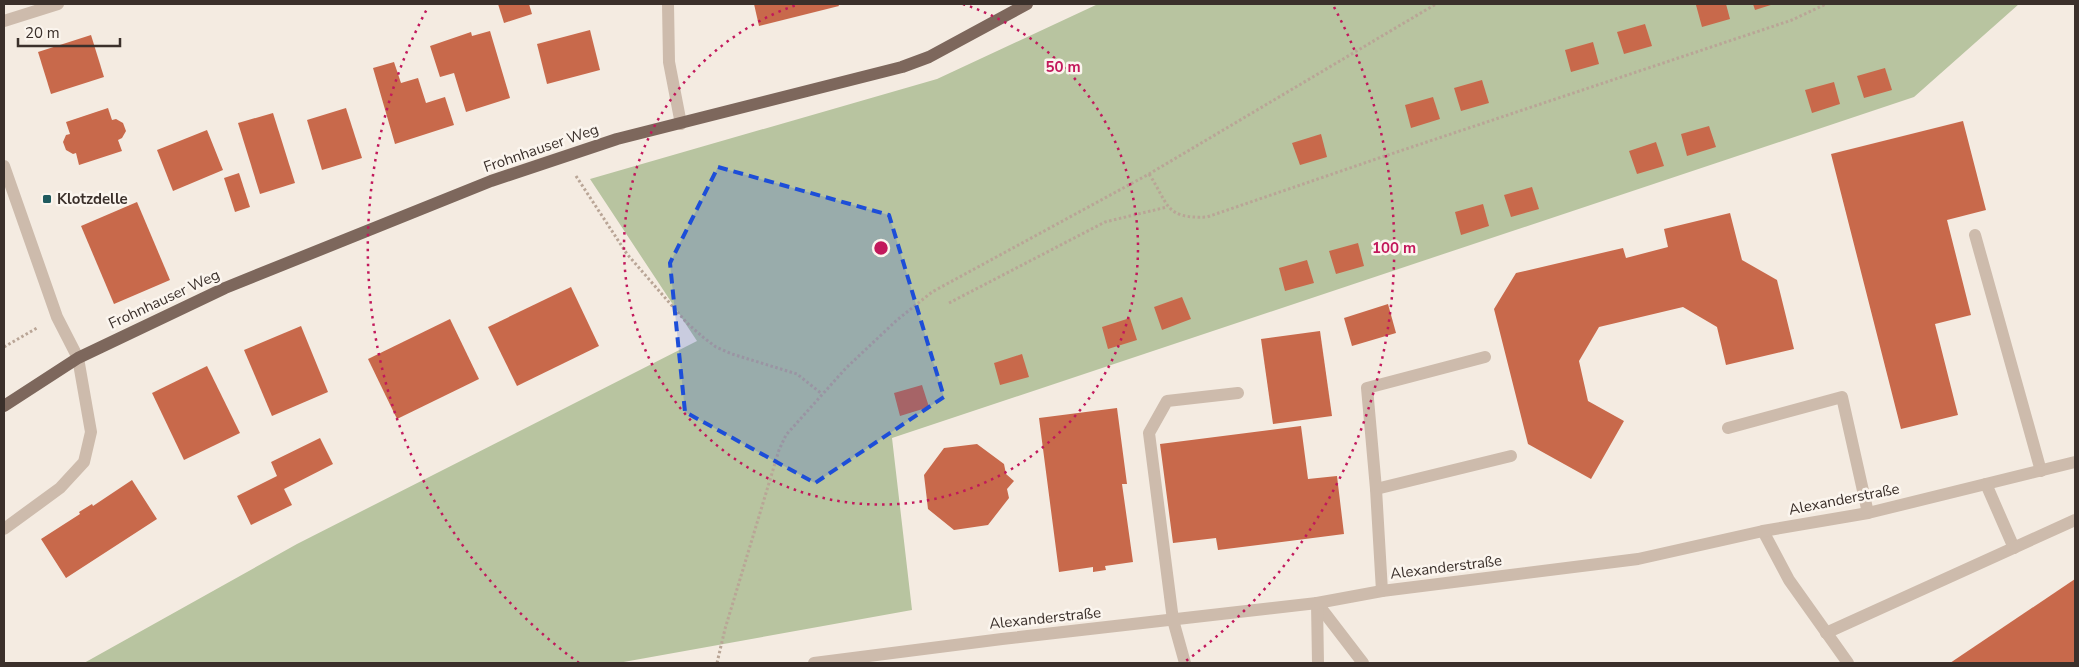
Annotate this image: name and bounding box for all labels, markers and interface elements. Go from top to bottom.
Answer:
scale bar [18,15,120,47]
text: 20 m [25,23,60,43]
text: 50 m [1045,57,1081,77]
street label: Frohnhauser Weg [481,119,601,177]
place label: Klotzdelle [57,189,128,209]
marker: Klotzdelle [41,193,53,205]
text: 100 m [1372,238,1416,258]
centre of rings [872,239,890,257]
street label: Frohnhauser Weg [105,264,223,334]
street label: Alexanderstraße [1787,478,1901,520]
street label: Alexanderstraße [1389,550,1503,584]
street label: Alexanderstraße [988,602,1102,634]

